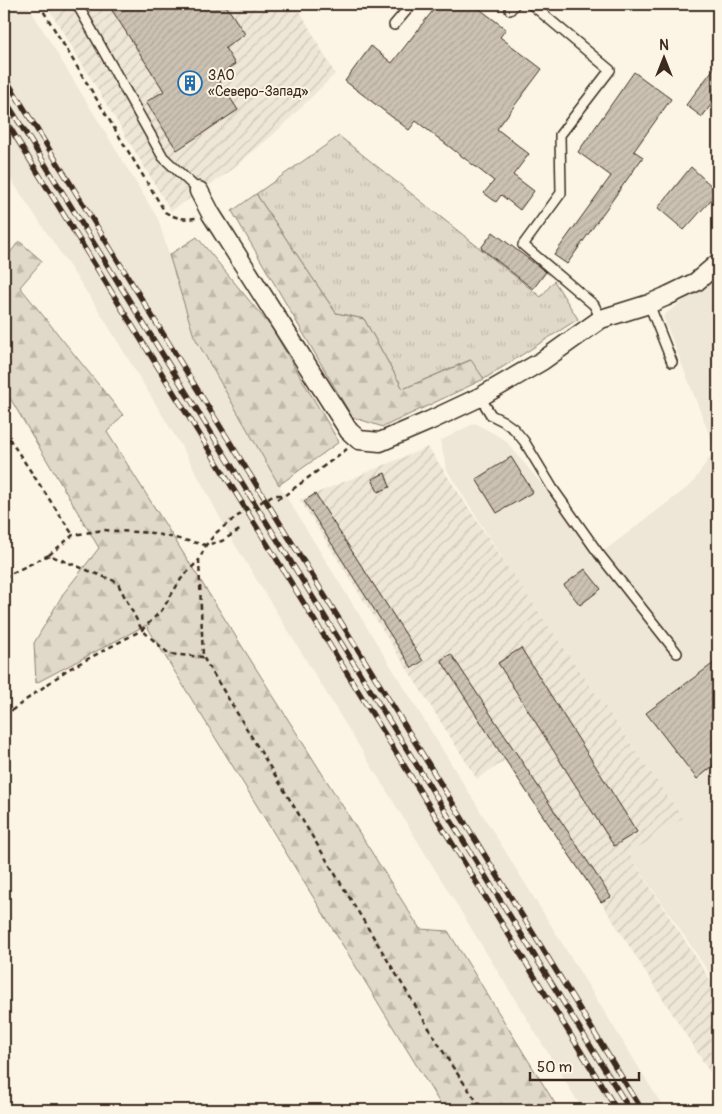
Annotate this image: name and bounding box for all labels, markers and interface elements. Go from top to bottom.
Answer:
north arrow [640,32,690,82]
text: N [659,37,669,54]
place label: ЗАО «Северо-Запад» [208,67,308,100]
building icon: ЗАО «Северо-Запад» [177,70,203,96]
scale bar [530,1049,638,1081]
text: 50 m [537,1058,572,1077]

